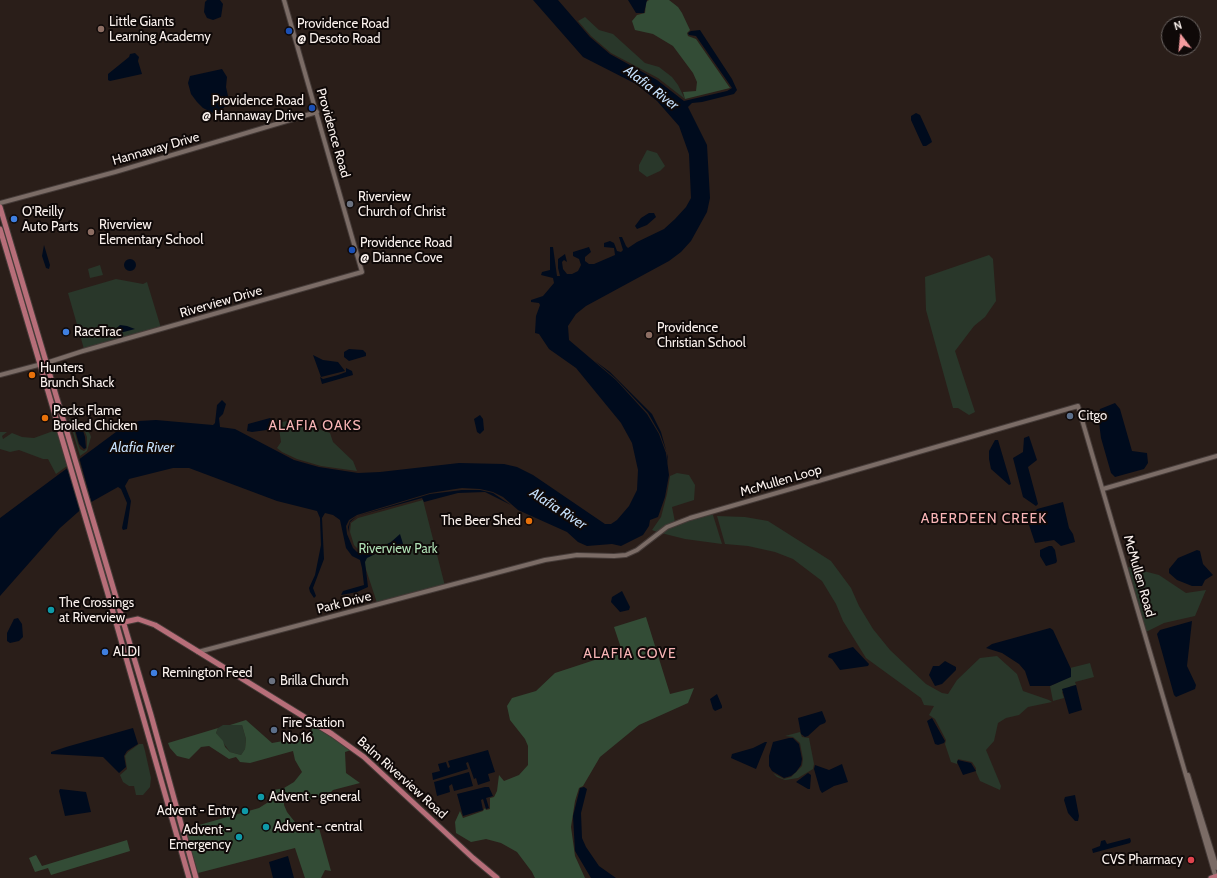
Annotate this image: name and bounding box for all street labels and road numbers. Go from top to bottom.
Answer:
street label: Providence Road [313,87,353,179]
street label: Hannaway Drive [111,129,201,169]
street label: Riverview Drive [178,283,264,321]
street label: McMullen Loop [738,462,824,500]
street label: McMullen Road [1120,533,1158,619]
street label: Park Drive [315,589,373,617]
street label: Balm Riverview Road [354,734,450,822]

